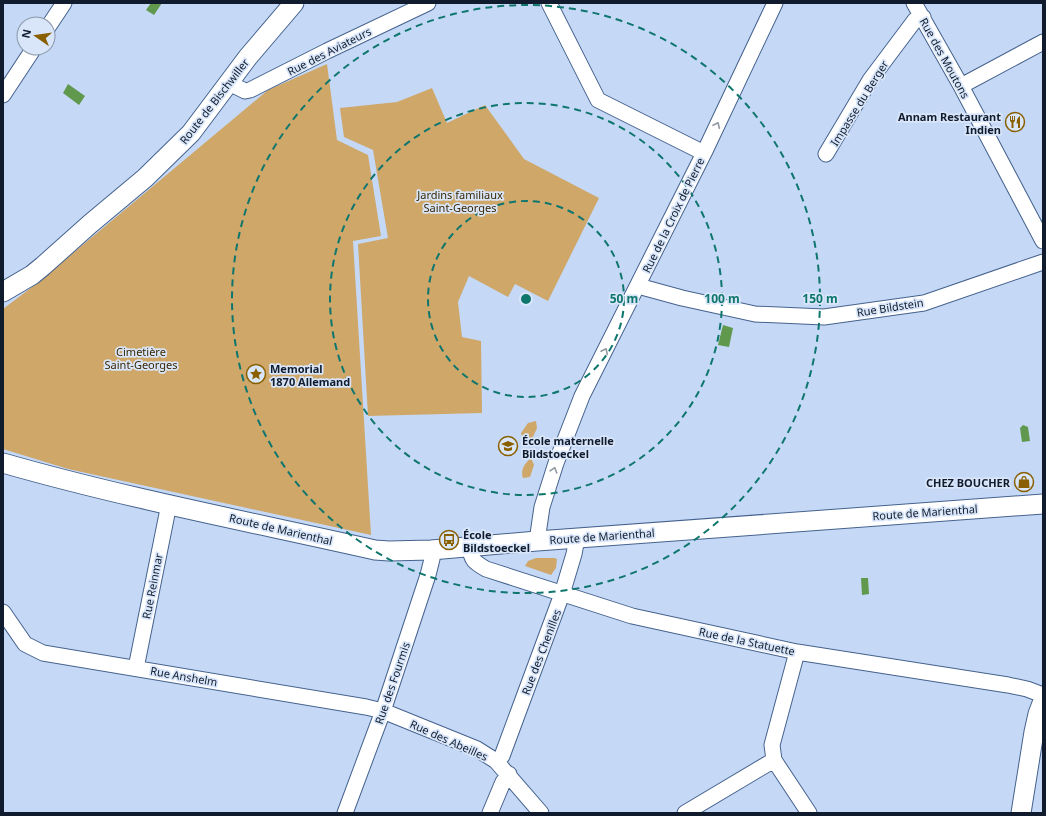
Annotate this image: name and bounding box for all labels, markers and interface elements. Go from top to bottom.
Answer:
street label: Rue des Moutons [917,15,973,101]
north arrow [16,16,56,56]
street label: Rue des Aviateurs [285,23,373,79]
text: N [17,28,34,40]
street label: Route de Bischwiller [176,55,252,147]
street label: Impasse du Berger [827,57,892,149]
place label: Annam Restaurant Indien [898,109,1001,137]
restaurant icon: Annam Restaurant Indien [1004,111,1026,133]
one-way arrow [712,122,720,129]
street label: Rue de la Croix de Pierre [639,155,707,275]
park label: Jardins familiaux Saint-Georges [416,187,503,215]
text: 50 m [610,290,638,307]
text: 100 m [704,290,740,307]
text: 150 m [802,290,838,307]
centre of rings [519,292,533,306]
street label: Rue Bildstein [856,294,924,320]
park label: Cimetière Saint-Georges [105,344,177,372]
one-way arrow [601,348,608,355]
place label: Memorial 1870 Allemand [270,361,350,389]
place icon: Memorial 1870 Allemand [245,363,267,385]
place label: École maternelle Bildstoeckel [522,433,614,461]
school or university icon: École maternelle Bildstoeckel [497,435,519,457]
one-way arrow [549,467,558,474]
shop icon: CHEZ BOUCHER [1013,471,1035,493]
place label: CHEZ BOUCHER [926,475,1011,490]
street label: Route de Marienthal [872,501,978,523]
street label: Route de Marienthal [228,510,334,548]
street label: Route de Marienthal [549,525,655,547]
place label: École Bildstoeckel [463,527,530,555]
bus stop icon: École Bildstoeckel [438,529,460,551]
street label: Rue Reinmar [138,552,166,620]
street label: Rue des Chenilles [518,607,564,697]
street label: Rue de la Statuette [698,624,796,658]
street label: Rue des Fourmis [371,640,413,726]
street label: Rue Anshelm [149,663,219,689]
street label: Rue des Abeilles [408,716,490,764]

